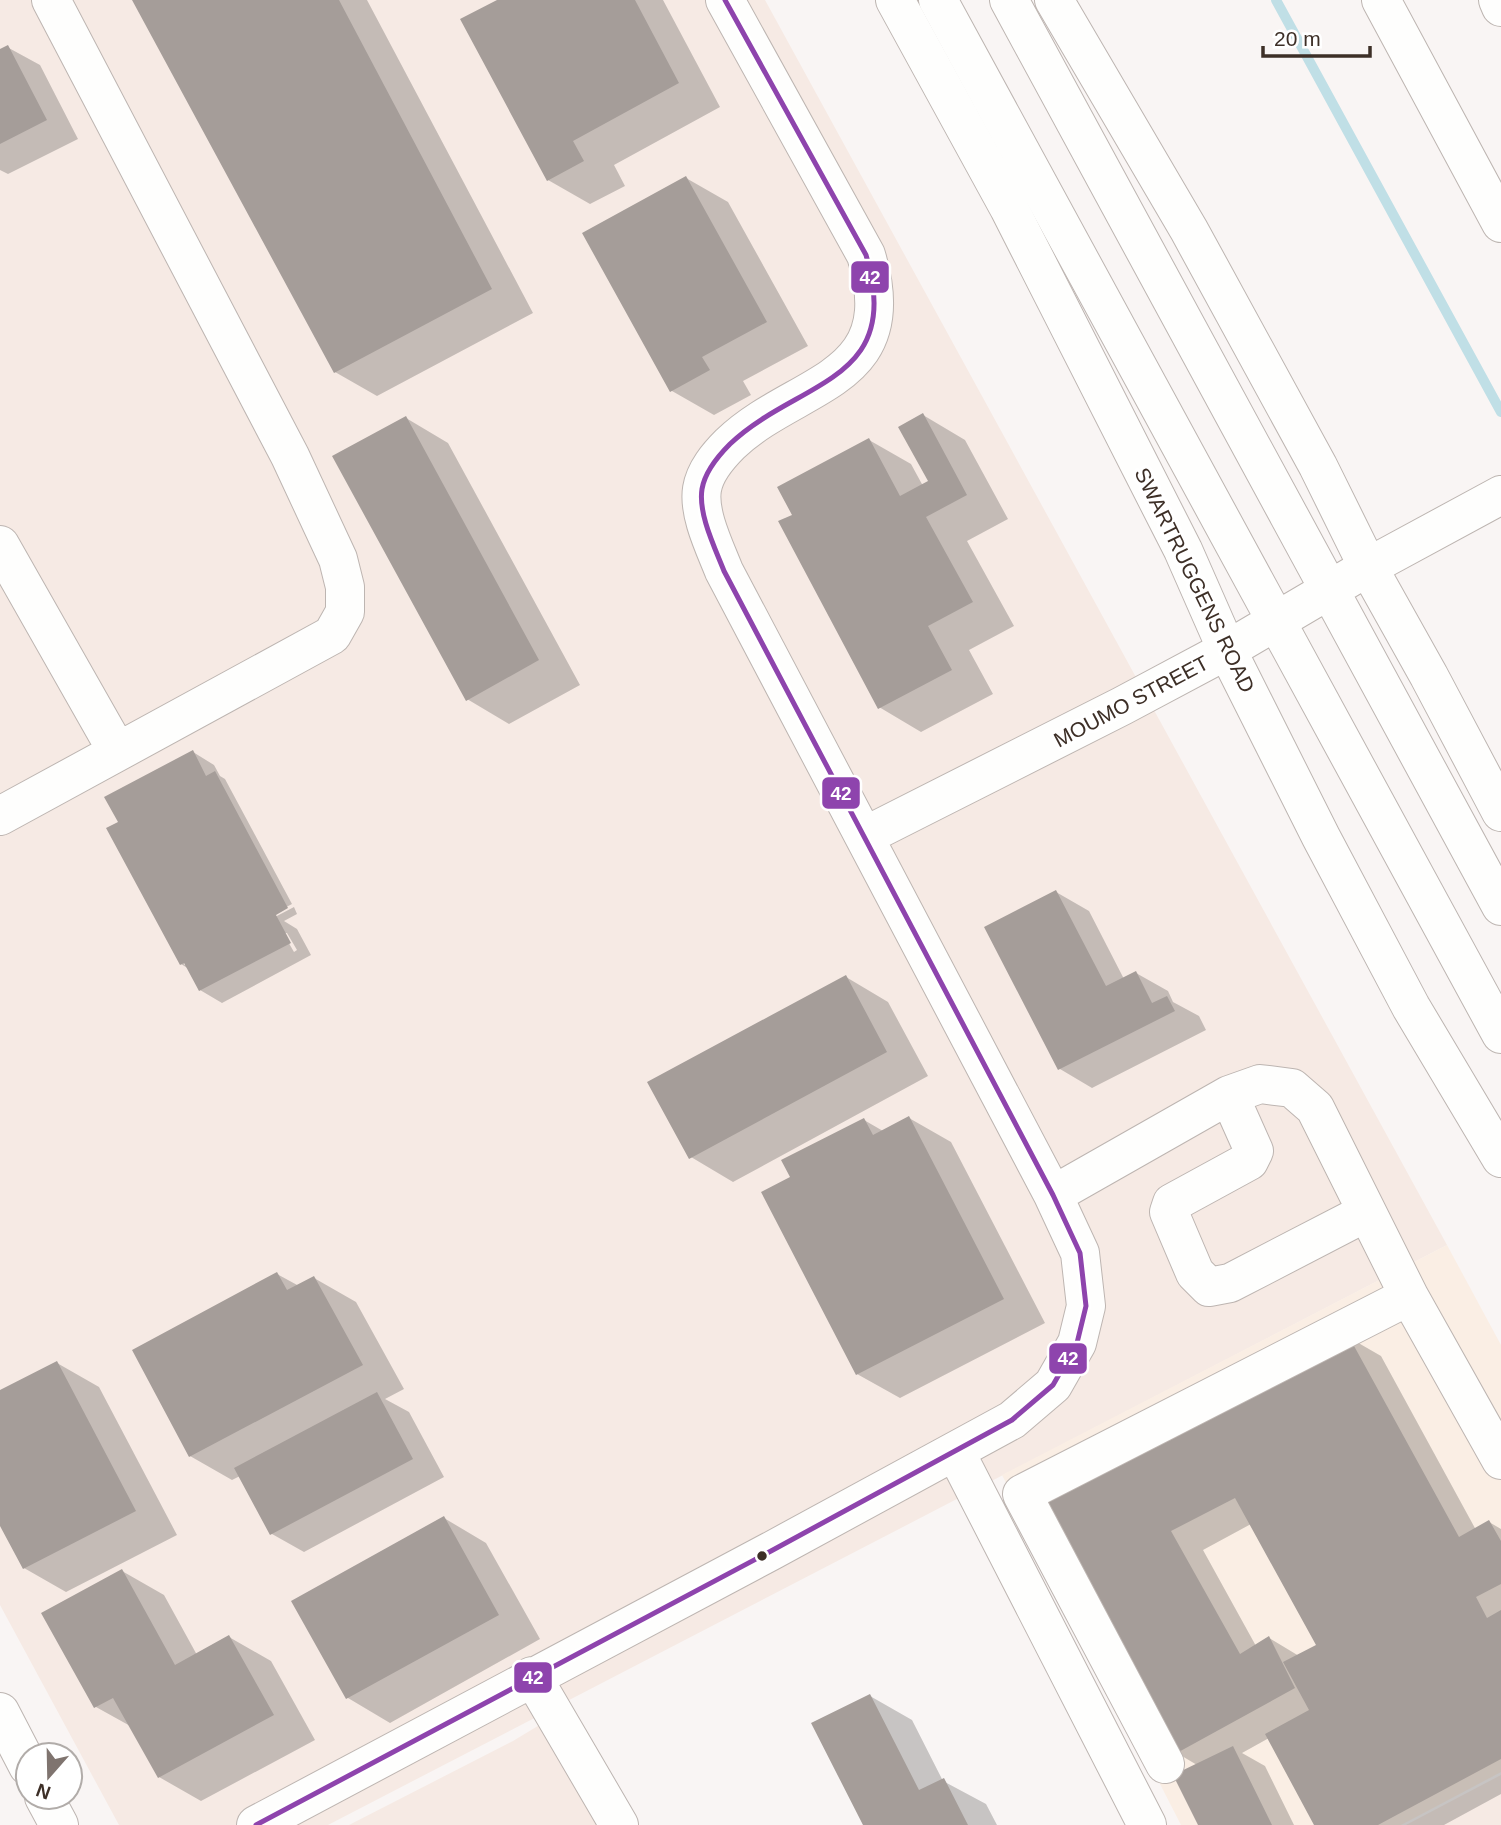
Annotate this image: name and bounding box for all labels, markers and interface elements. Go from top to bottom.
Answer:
scale bar [1263,14,1370,58]
text: 20 m [1274,27,1321,50]
line badge: 42 [850,260,890,294]
text: 42 [859,267,881,288]
street label: SWARTRUGGENS ROAD [1130,464,1260,696]
street label: MOUMO STREET [1050,651,1212,751]
line badge: 42 [821,776,861,810]
text: 42 [830,783,852,804]
line badge: 42 [1048,1342,1088,1375]
text: 42 [1057,1348,1079,1369]
unlabelled marker [755,1549,769,1563]
line badge: 42 [513,1661,553,1694]
text: 42 [522,1667,544,1688]
north arrow [14,1741,84,1811]
text: N [33,1779,53,1804]

